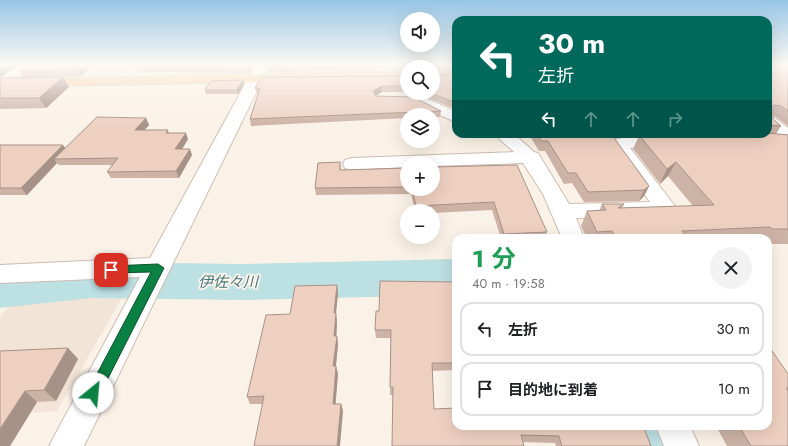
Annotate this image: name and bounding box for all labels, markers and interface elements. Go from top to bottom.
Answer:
map controls [400,12,440,244]
button: sound [400,12,440,52]
text: 30 m [538,23,605,64]
icon: left [472,32,524,84]
button: search [400,60,440,100]
text: 左折 [538,63,574,89]
button: layers [400,108,440,148]
icon: left [538,108,560,130]
icon: ahead [580,108,602,130]
icon: ahead [622,108,644,130]
icon: right [664,108,686,130]
button: + [400,156,440,196]
button: − [400,204,440,244]
text: 1 分 [472,241,515,276]
button: close [710,247,752,289]
pin [94,253,128,287]
icon: arrive [100,259,122,281]
water label: 伊佐々川 [198,271,260,293]
text: 40 m · 19:58 [472,274,545,293]
icon: left [474,318,496,340]
text: 30 m [717,318,750,340]
text: 左折 [508,319,538,341]
position arrow [72,372,114,414]
icon: arrive [474,378,496,400]
text: 10 m [718,378,750,400]
text: 目的地に到着 [508,379,598,401]

